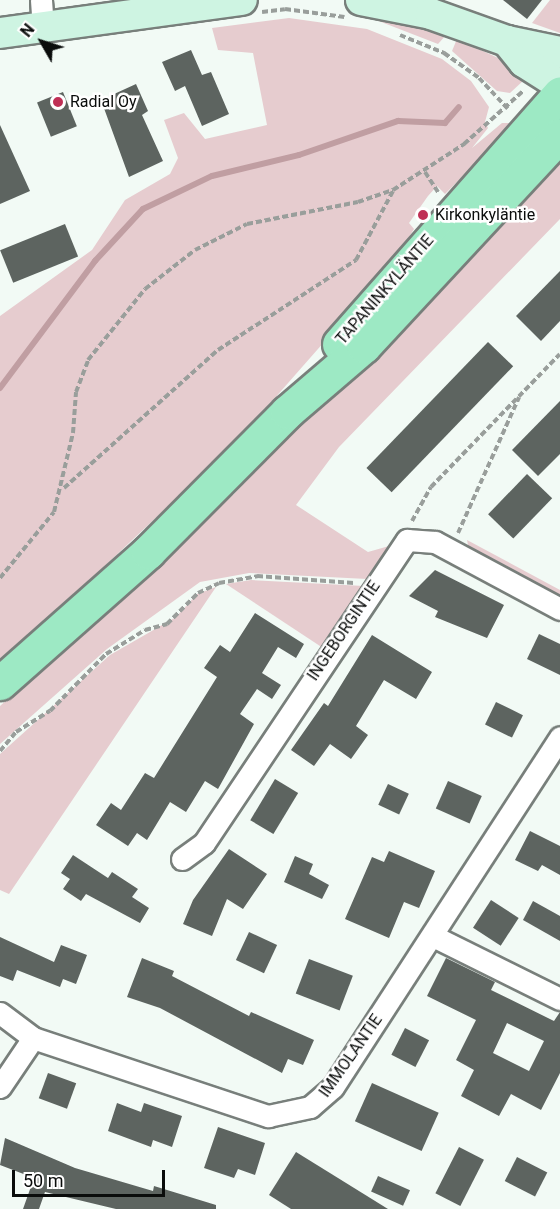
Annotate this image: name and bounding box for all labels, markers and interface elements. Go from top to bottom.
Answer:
north arrow [12,12,72,72]
text: N [17,20,39,41]
place label: Radial Oy [70,92,137,112]
marker: Radial Oy [51,95,65,109]
place label: Kirkonkyläntie [435,205,535,225]
marker: Kirkonkyläntie [416,208,430,222]
street label: TAPANINKYLÄNTIE [332,231,438,349]
street label: INGEBORGINTIE [304,578,384,684]
street label: IMMOLANTIE [315,1011,387,1101]
scale bar [15,1158,168,1196]
text: 50 m [23,1170,63,1191]

